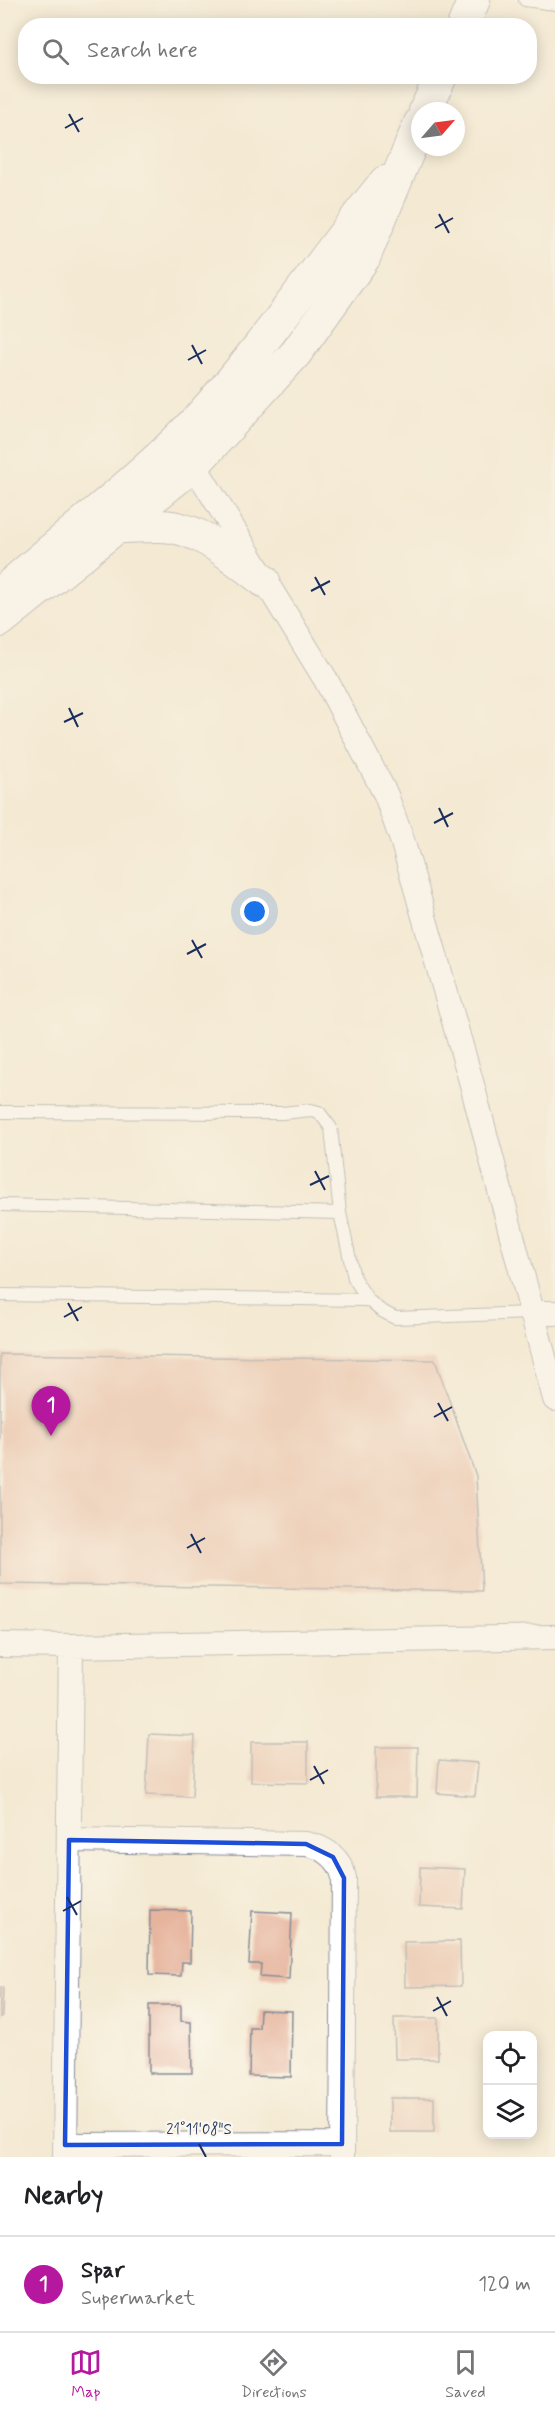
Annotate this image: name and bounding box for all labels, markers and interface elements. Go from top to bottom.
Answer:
search box [18,18,537,84]
icon: search [39,35,72,68]
text: Search here [87,37,198,65]
north arrow [411,102,465,156]
your location [240,897,269,926]
pin: 1 [32,1386,70,1436]
map controls [483,2031,537,2139]
button: locate [483,2031,537,2085]
button: layers [483,2085,537,2139]
text: 21°11'08"S [166,2120,232,2140]
text: Nearby [24,2179,103,2213]
text: Spar [81,2257,124,2285]
text: 1 [39,2271,48,2298]
text: 120 m [478,2271,531,2298]
text: Supermarket [81,2285,195,2312]
tab: Map [69,2346,102,2403]
tab: Directions [241,2346,307,2403]
tab: Saved [445,2346,486,2403]

